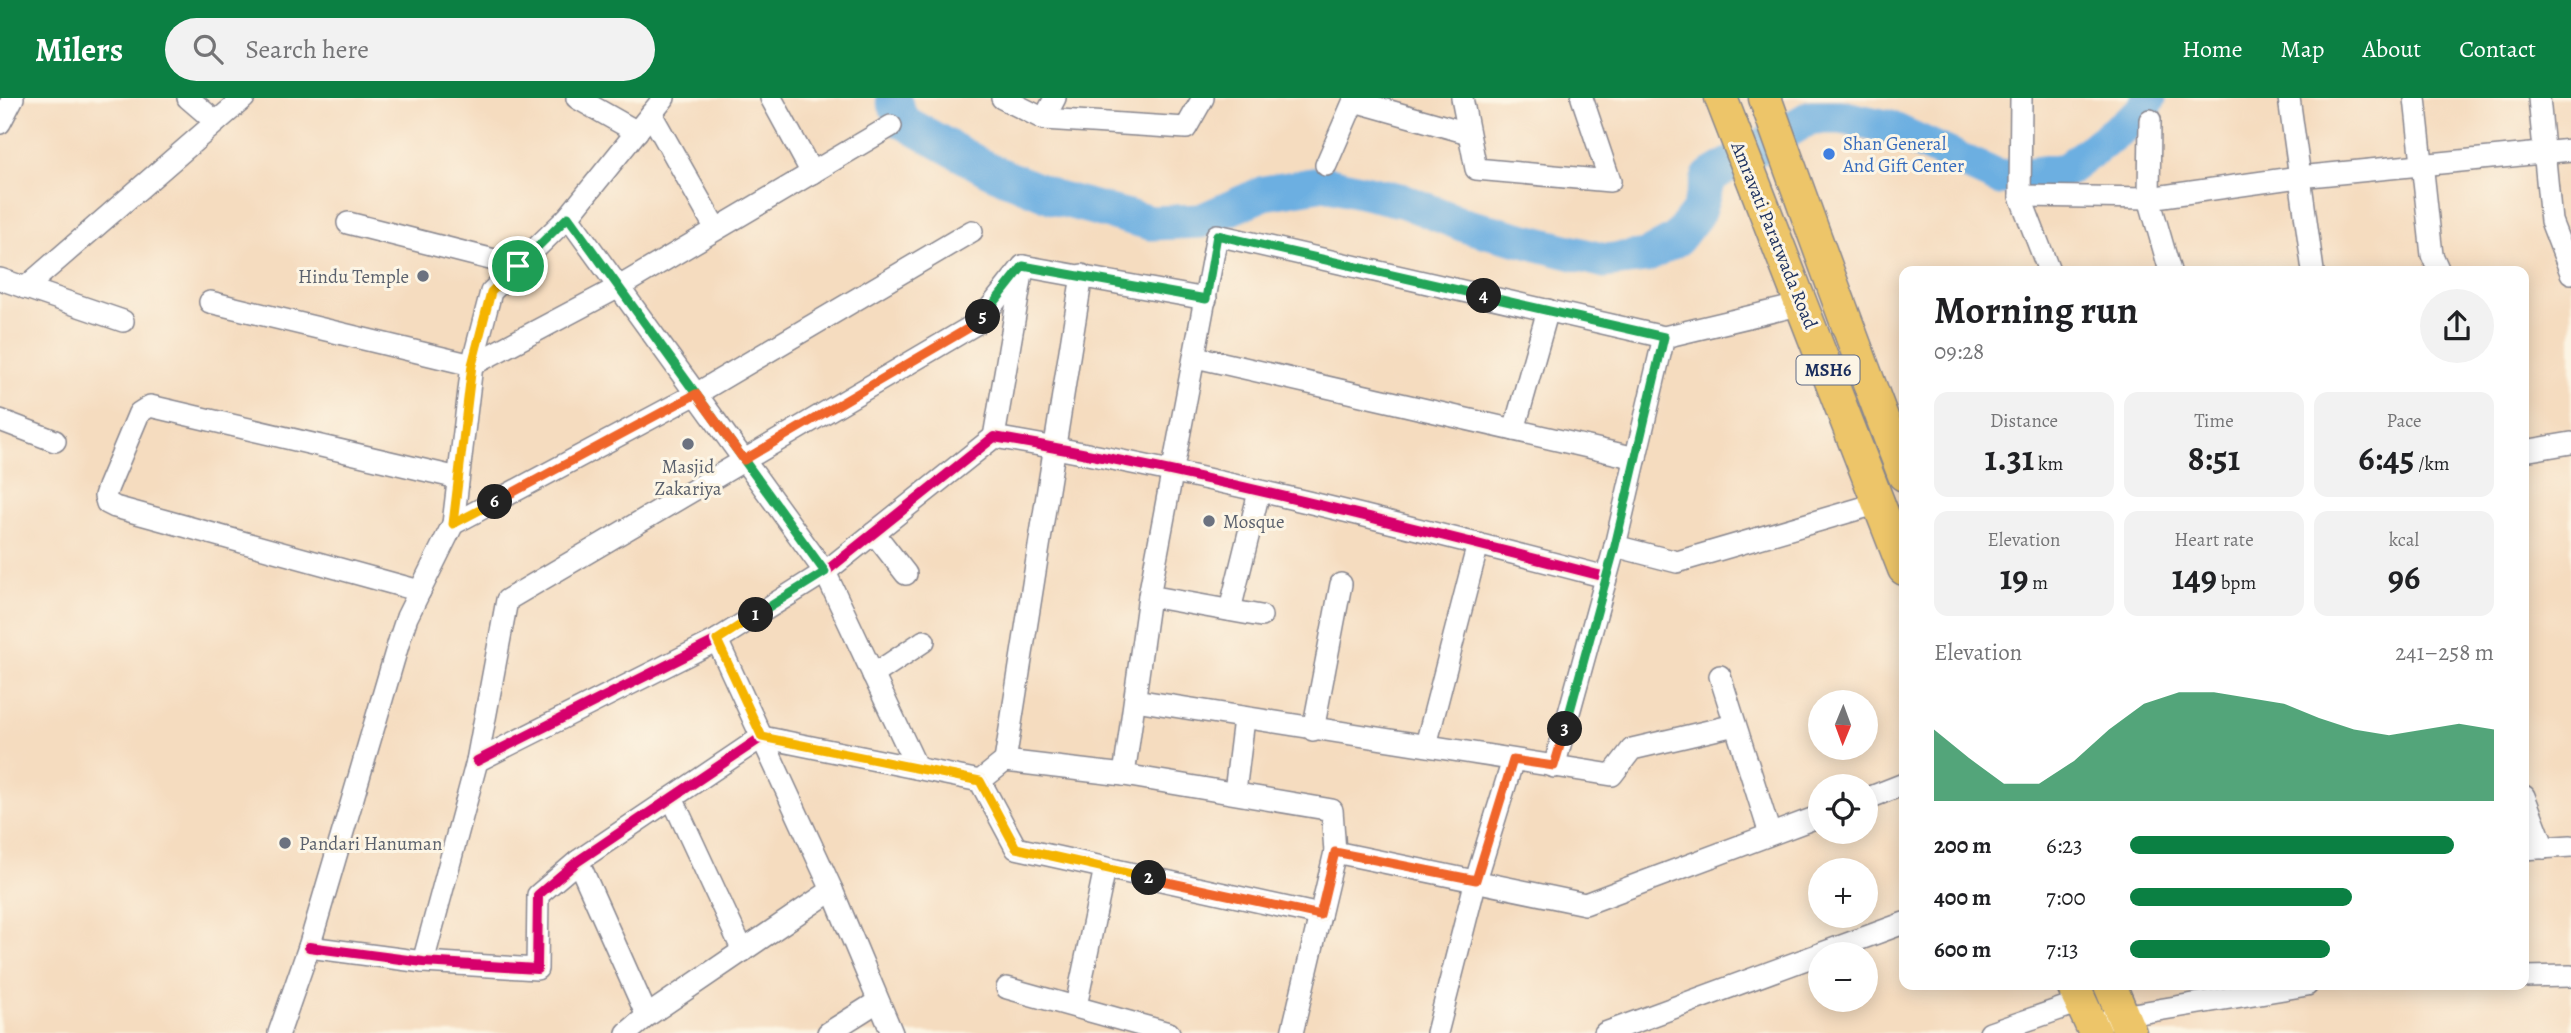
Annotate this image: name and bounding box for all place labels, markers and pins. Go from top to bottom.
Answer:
place label: Shan General And Gift Center [1842,131,1964,179]
marker: Shan General And Gift Center [1821,146,1837,162]
pin [488,236,548,296]
place label: Hindu Temple [298,264,409,290]
marker: Hindu Temple [415,268,431,284]
pin: 4 [1466,278,1502,314]
pin: 5 [965,300,1000,334]
marker: Masjid Zakariya [680,436,696,452]
place label: Masjid Zakariya [654,454,722,502]
pin: 6 [477,484,512,520]
place label: Mosque [1223,509,1284,535]
marker: Mosque [1201,513,1217,529]
pin: 1 [738,598,774,632]
pin: 3 [1548,712,1582,746]
place label: Pandari Hanuman [299,831,442,857]
marker: Pandari Hanuman [277,835,293,851]
pin: 2 [1132,860,1166,896]

